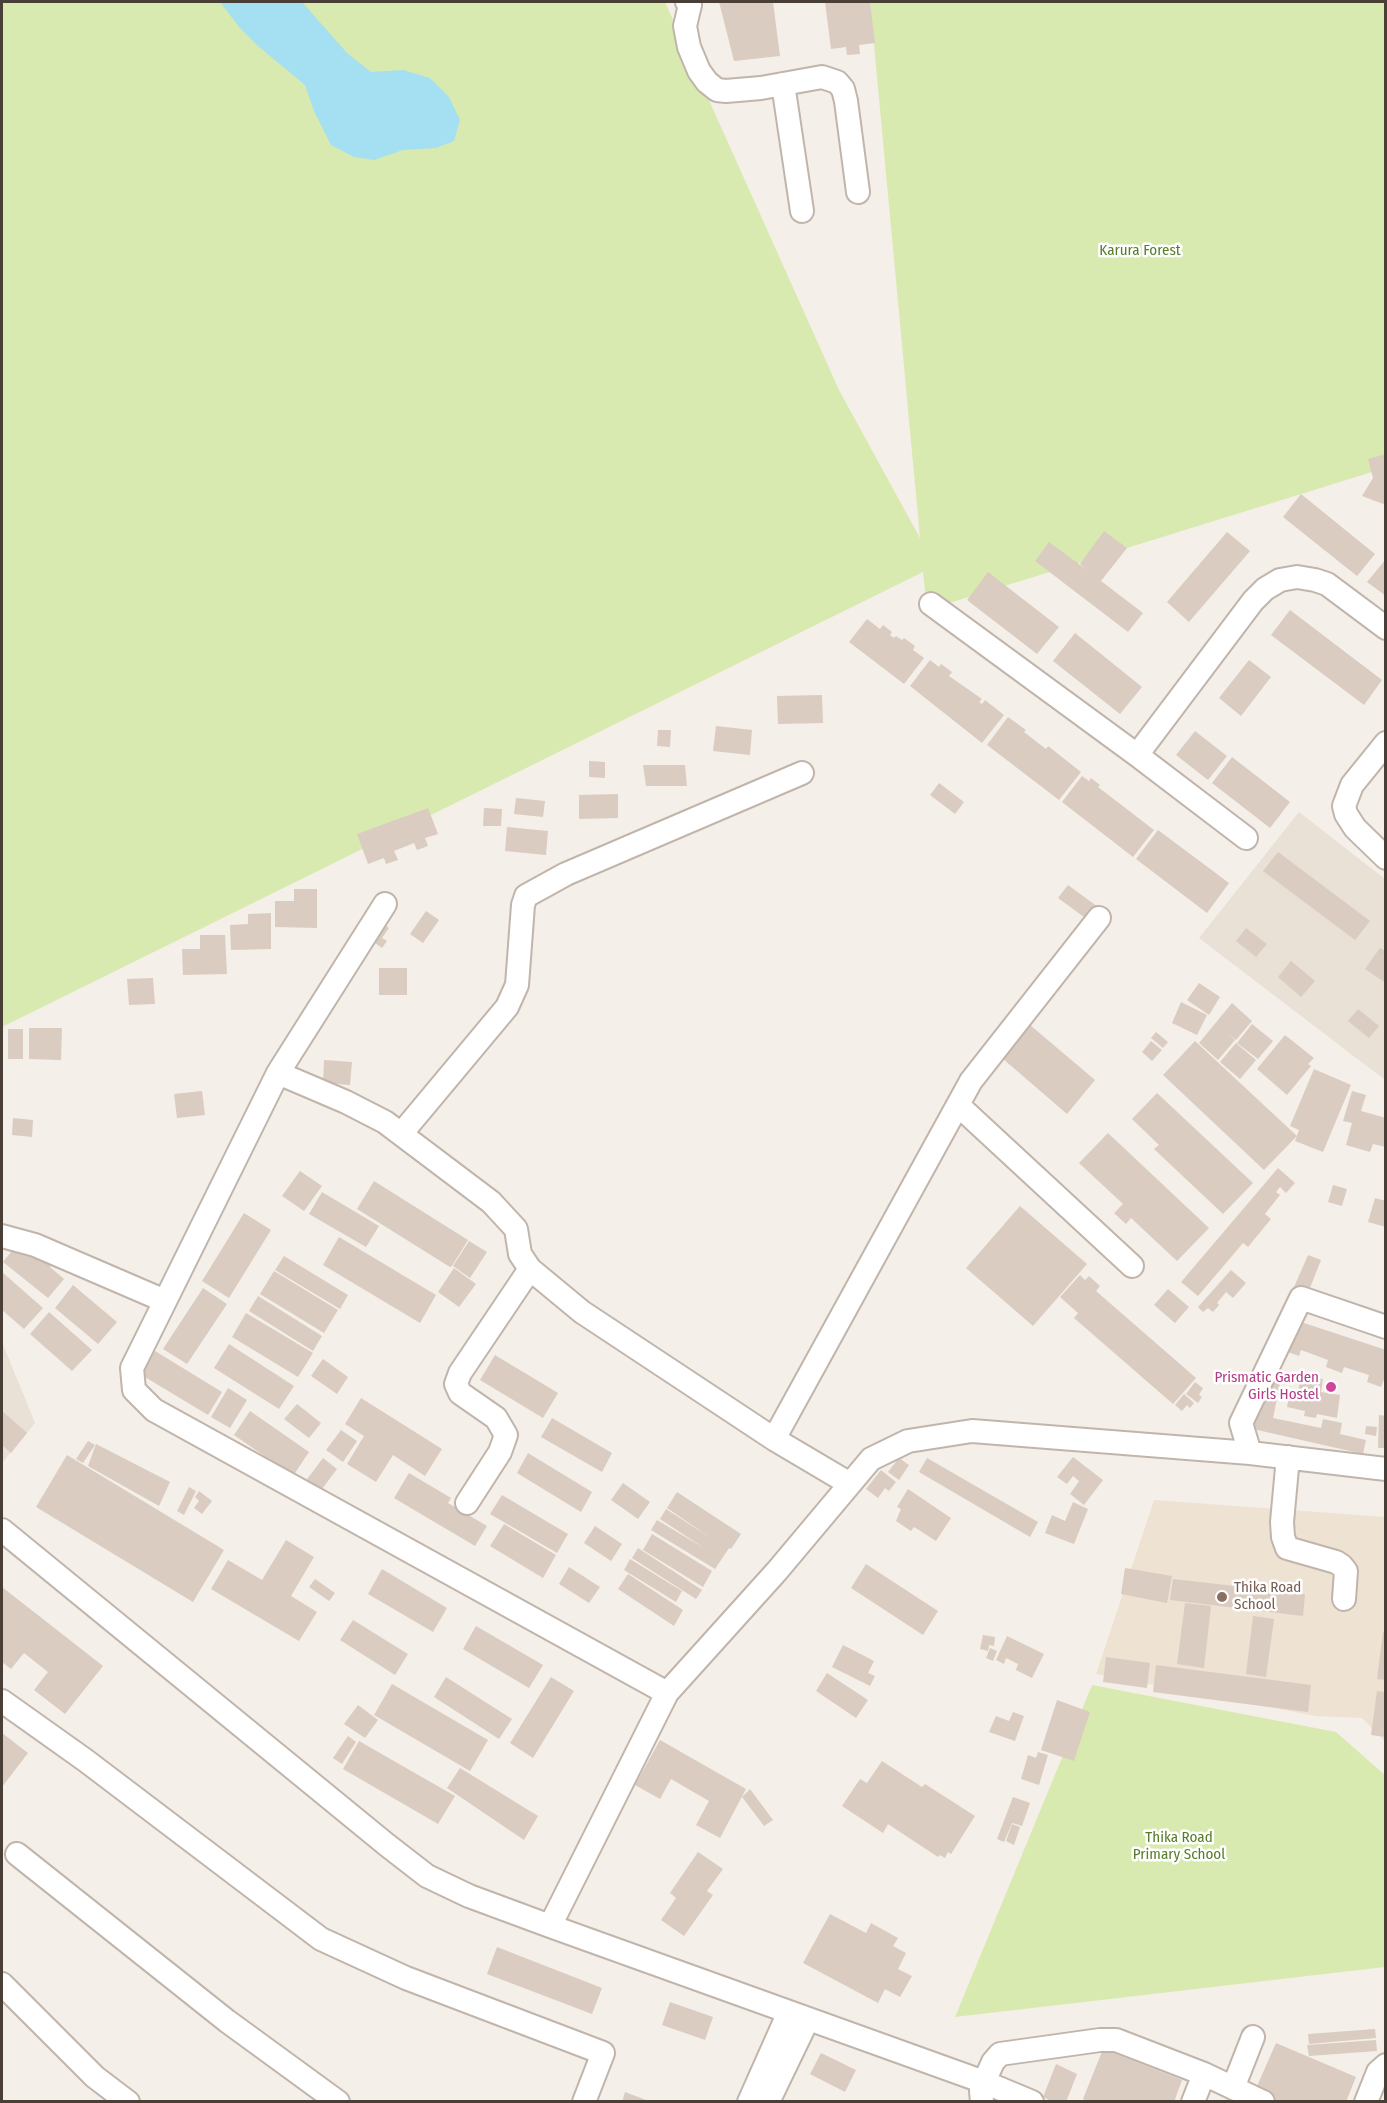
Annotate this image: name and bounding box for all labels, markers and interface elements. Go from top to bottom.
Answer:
park label: Karura Forest [1099,242,1181,260]
place label: Prismatic Garden Girls Hostel [1214,1369,1319,1404]
marker: Prismatic Garden Girls Hostel [1324,1380,1338,1394]
place label: Thika Road School [1234,1579,1301,1614]
marker: Thika Road School [1215,1590,1229,1604]
park label: Thika Road Primary School [1133,1829,1225,1864]

